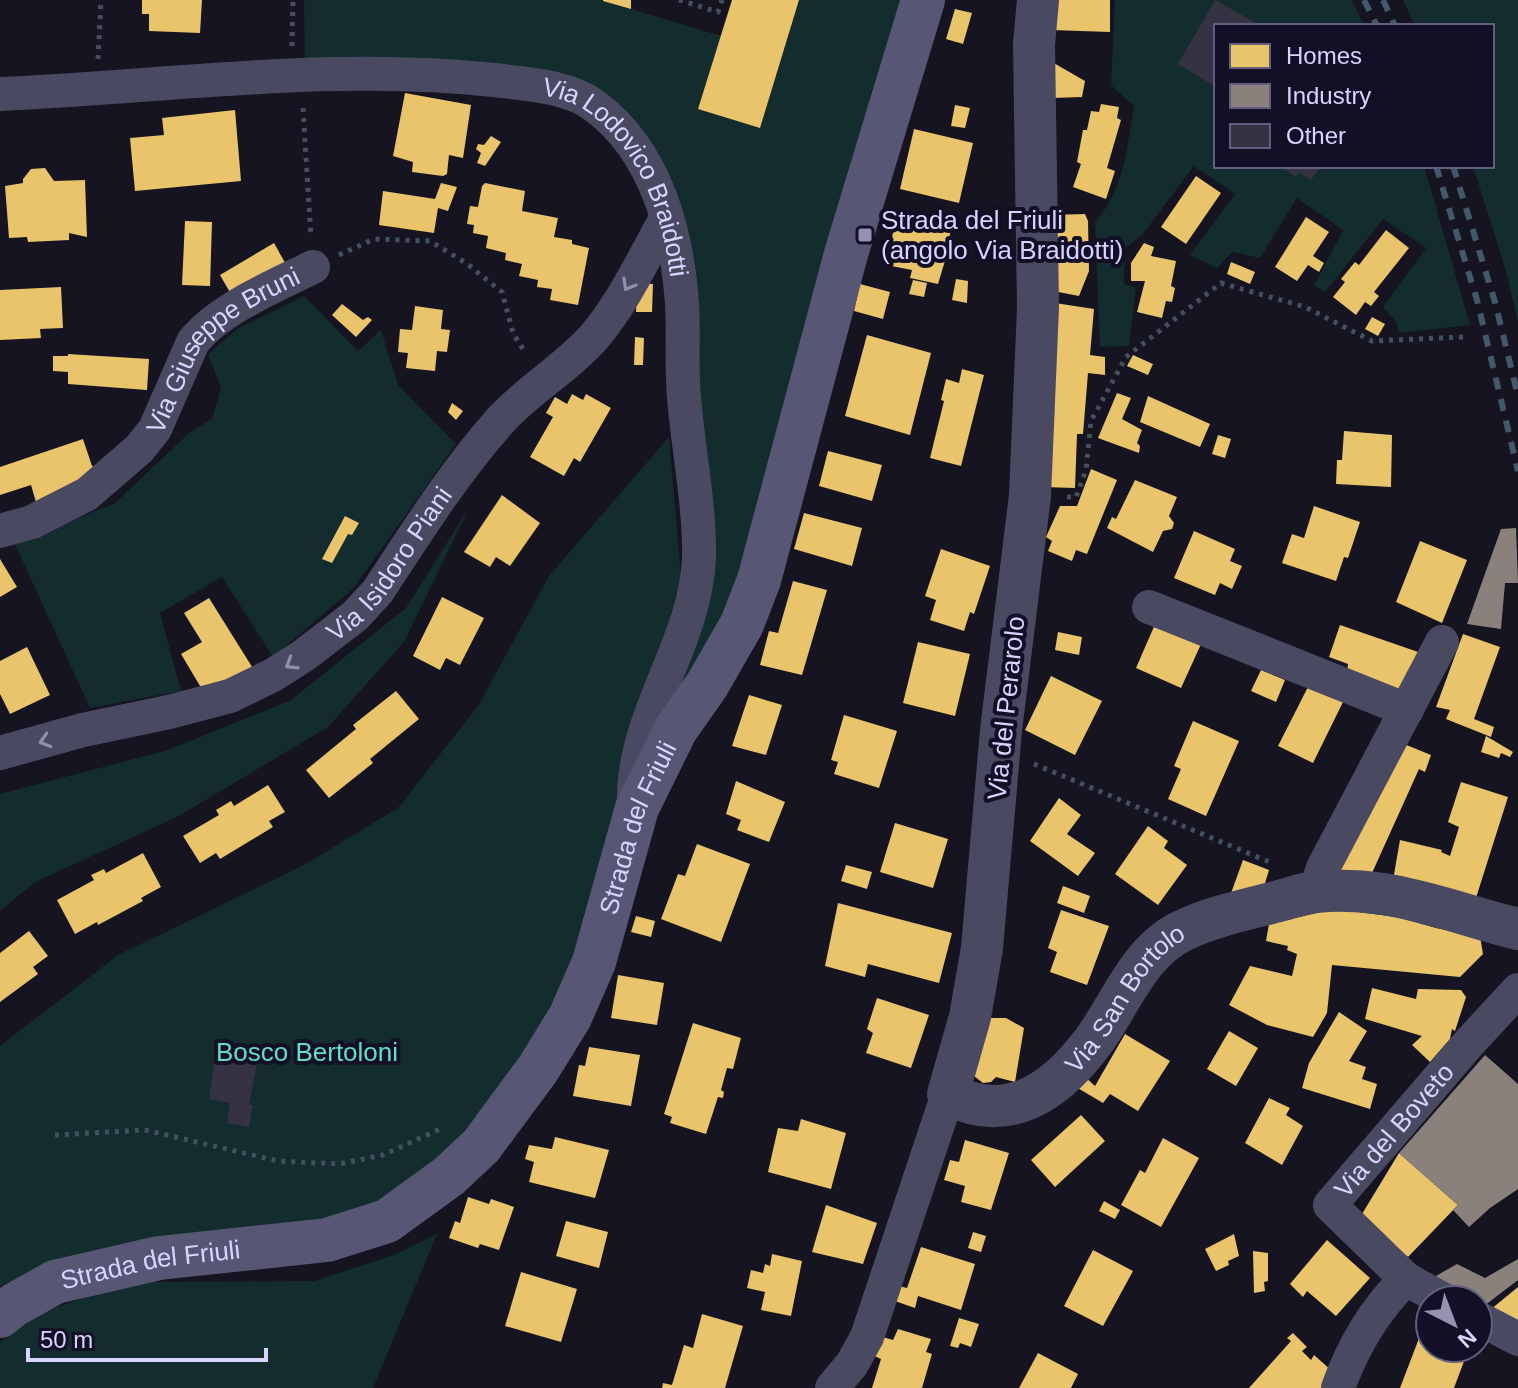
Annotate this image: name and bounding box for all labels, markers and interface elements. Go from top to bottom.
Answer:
legend [1214,24,1494,168]
text: Homes [1286,42,1362,69]
street label: Via Lodovico Braidotti [540,72,694,278]
text: Industry [1286,82,1371,109]
text: Other [1286,122,1346,149]
place label: Strada del Friuli (angolo Via Braidotti) [881,205,1123,265]
marker: Strada del Friuli (angolo Via Braidotti) [856,226,874,244]
street label: Via Giuseppe Bruni [140,261,304,438]
one-way arrow [622,276,638,291]
street label: Via Isidoro Piani [321,481,458,647]
street label: Via del Perarolo [981,615,1031,801]
one-way arrow [285,654,300,669]
one-way arrow [39,732,52,748]
street label: Strada del Friuli [593,736,683,918]
street label: Via San Bortolo [1059,917,1190,1079]
park label: Bosco Bertoloni [216,1037,398,1067]
street label: Via del Boveto [1328,1057,1460,1204]
street label: Strada del Friuli [58,1234,242,1295]
north arrow [1414,1284,1494,1364]
scale bar [28,1312,266,1362]
text: N [1453,1324,1481,1353]
text: 50 m [40,1326,93,1353]

